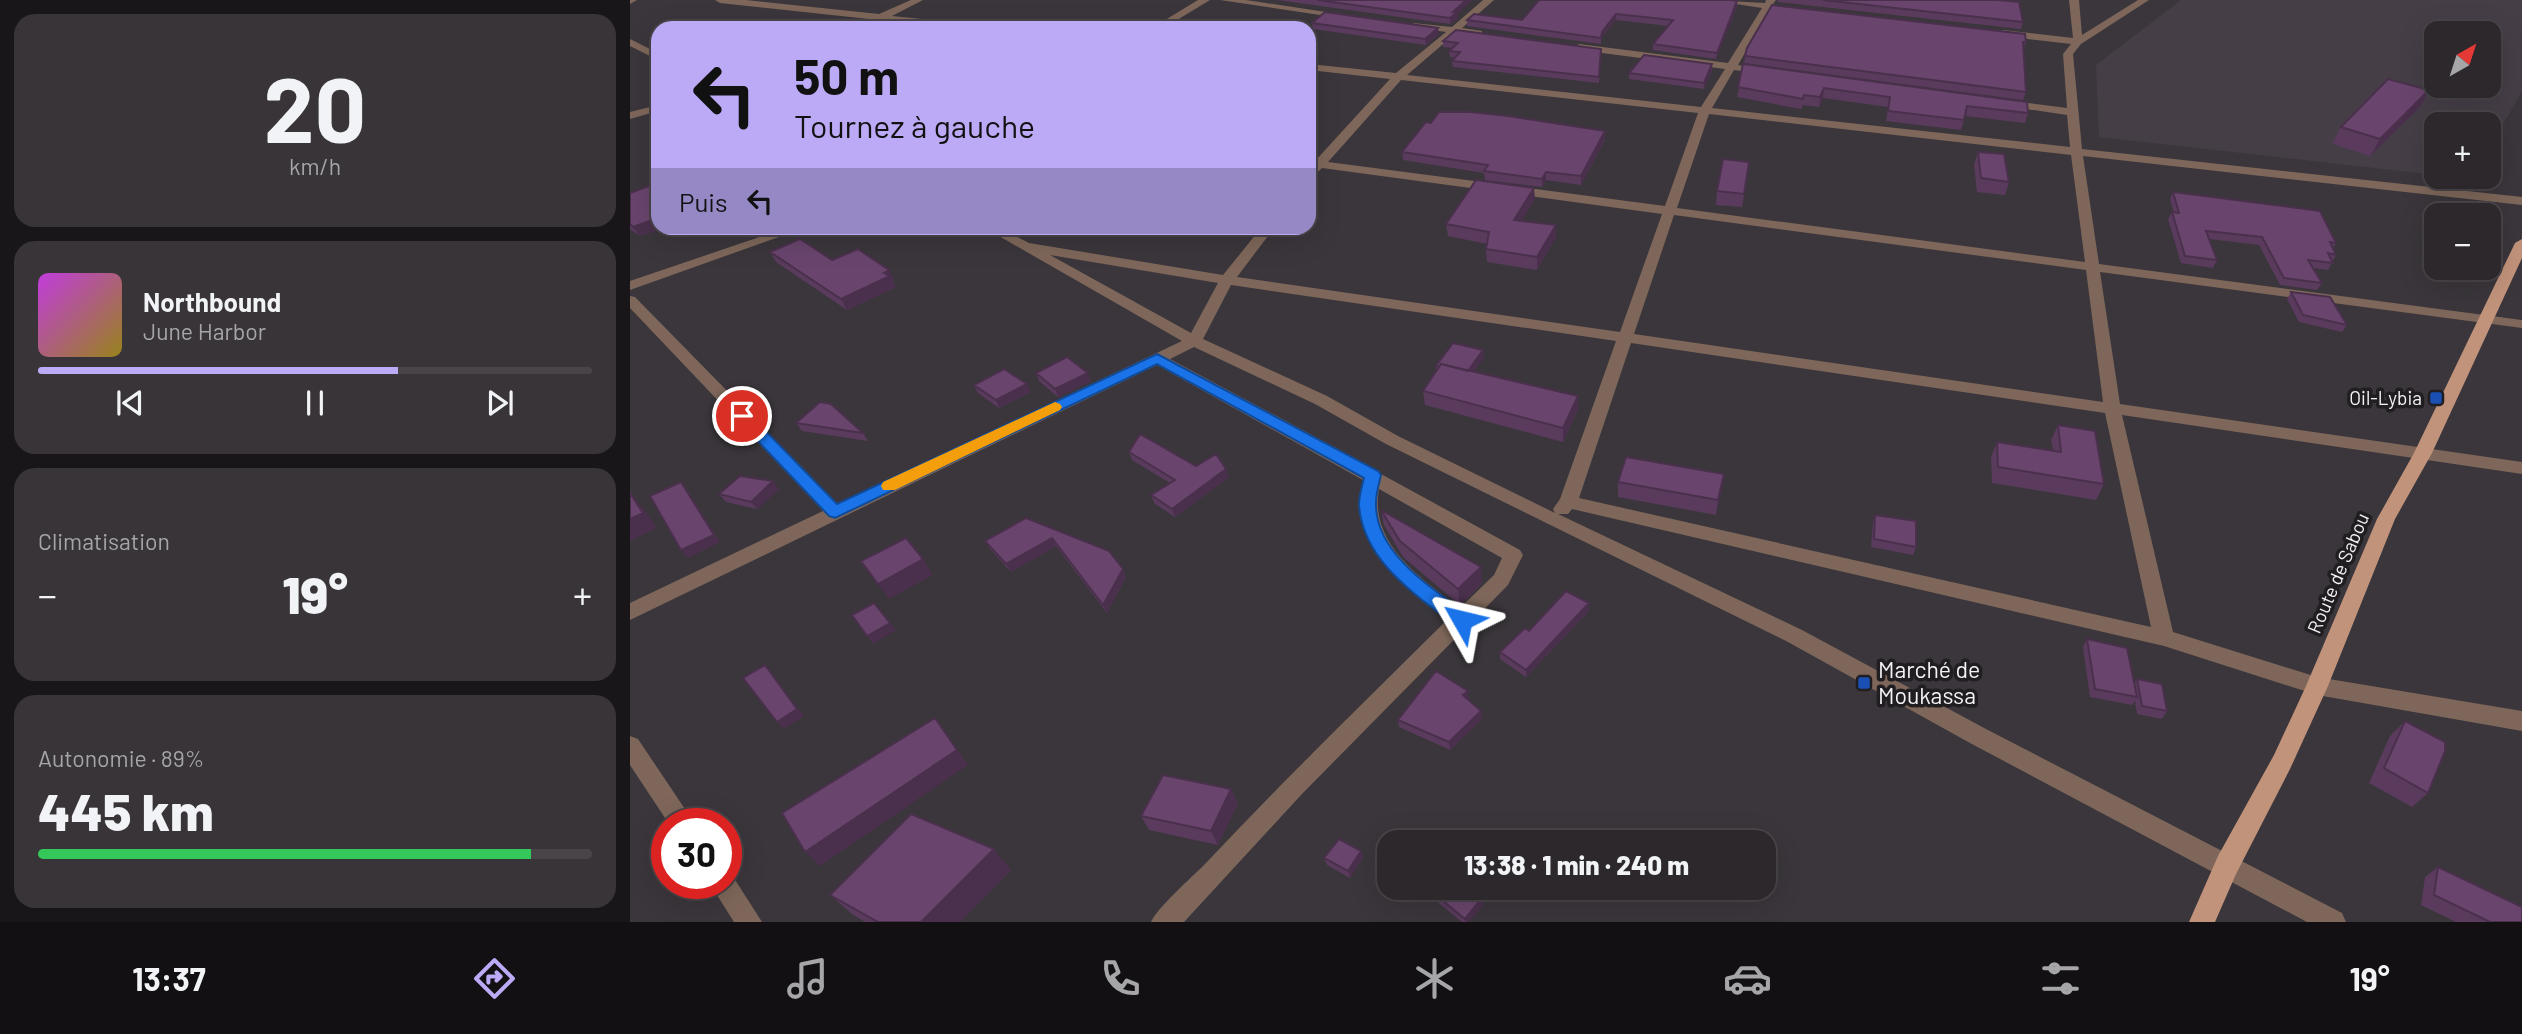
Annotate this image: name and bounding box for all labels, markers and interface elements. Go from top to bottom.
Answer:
north arrow [2424,21,2501,98]
map controls [2424,21,2501,280]
text: 50 m [794,46,899,105]
icon: left [679,49,770,140]
text: 20 [264,52,366,161]
text: Tournez à gauche [794,106,1035,144]
button: + [2424,112,2501,189]
text: km/h [289,152,341,180]
icon: left [741,182,779,220]
text: Puis [679,186,727,217]
button: − [2424,203,2501,280]
text: Northbound [143,286,281,317]
text: June Harbor [143,317,266,345]
icon: previous [111,384,149,422]
icon: pause [296,384,334,422]
icon: next [481,384,519,422]
pin [712,386,772,446]
place label: Oil-Lybia [2349,386,2422,409]
marker: Oil-Lybia [2428,390,2444,406]
icon: arrive [723,397,761,435]
street label: Route de Sabou [2302,509,2373,636]
text: Climatisation [38,527,170,555]
text: 19° [282,562,348,624]
text: − [38,571,57,617]
text: + [573,571,592,617]
position arrow [1425,583,1499,657]
place label: Marché de Moukassa [1878,655,1980,709]
marker: Marché de Moukassa [1856,675,1872,691]
text: Autonomie · 89% [38,744,204,772]
text: 445 km [38,779,214,841]
speed limit sign: 30 [651,808,742,899]
text: 13:38 · 1 min · 240 m [1464,849,1689,880]
icon: directions [470,954,519,1003]
icon: music [783,954,832,1003]
icon: phone [1096,954,1145,1003]
icon: climate [1410,954,1459,1003]
icon: car [1723,954,1772,1003]
icon: filters [2036,954,2085,1003]
text: 13:37 [132,959,206,997]
text: 19° [2349,959,2390,997]

